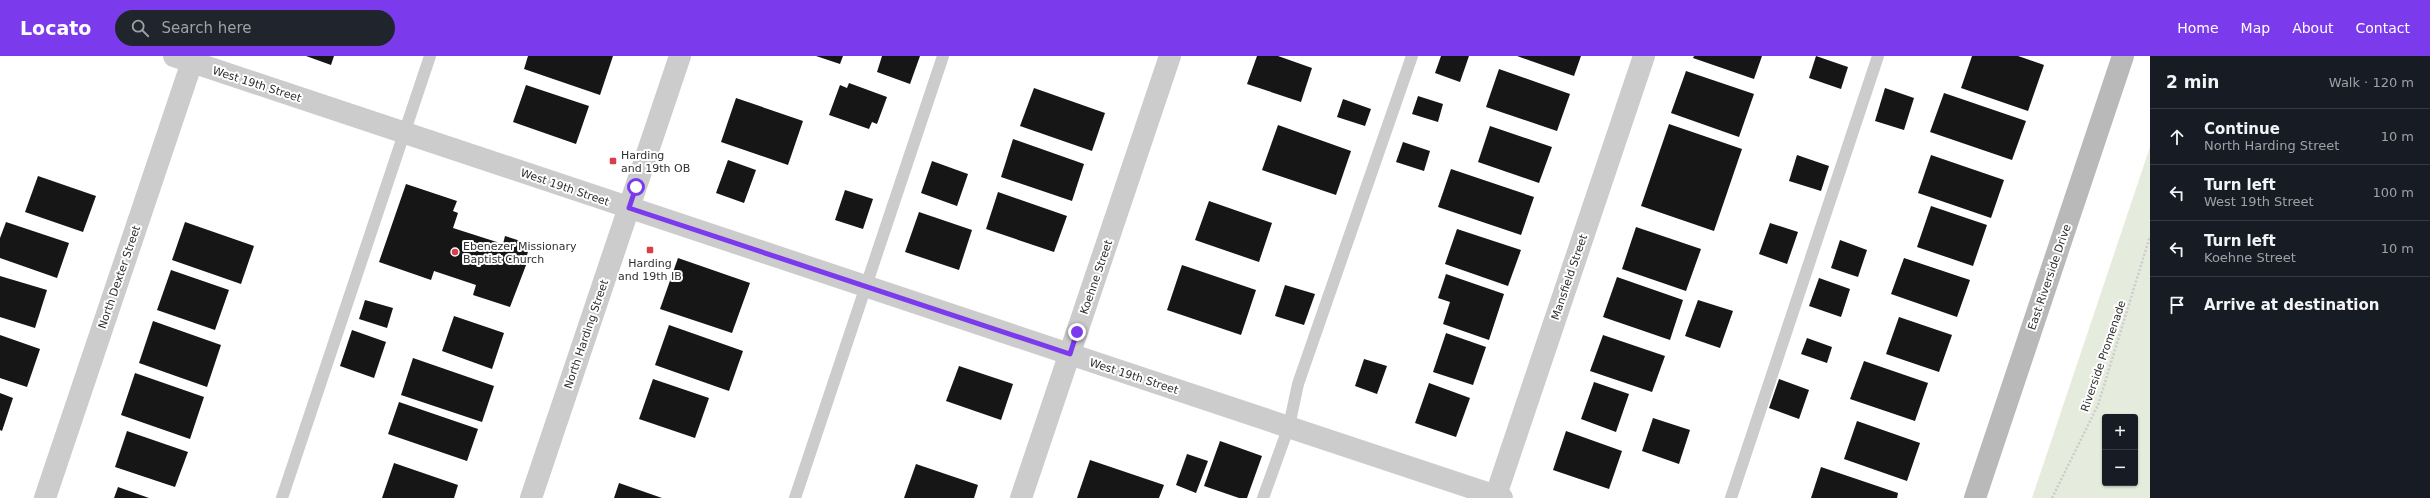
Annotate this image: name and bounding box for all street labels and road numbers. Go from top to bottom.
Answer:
street label: West 19th Street [211,64,304,105]
street label: West 19th Street [519,166,611,209]
street label: East Riverside Drive [2025,222,2074,332]
street label: North Dexter Street [96,223,143,330]
street label: Mansfield Street [1549,232,1590,322]
street label: Koehne Street [1078,238,1116,316]
street label: North Harding Street [562,277,611,390]
street label: Riverside Promenade [2078,299,2129,414]
street label: West 19th Street [1088,356,1181,397]

